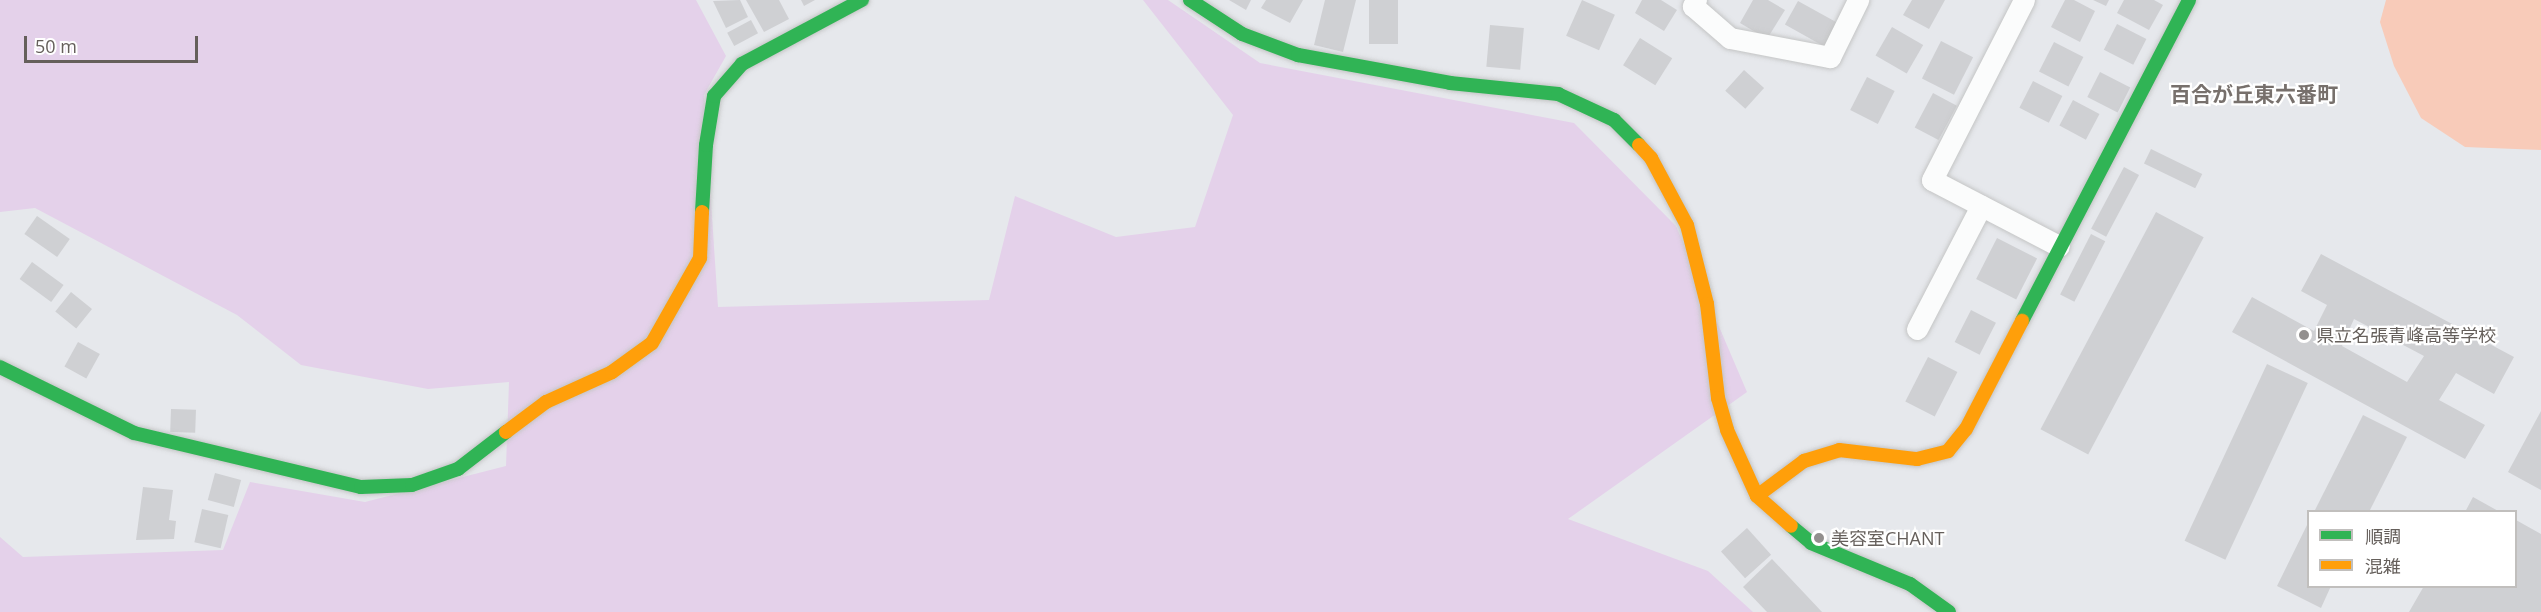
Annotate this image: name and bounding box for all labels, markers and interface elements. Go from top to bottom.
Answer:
scale bar [27,24,201,62]
text: 50 m [35,34,77,58]
district label: 百合が丘東六番町 [2170,81,2338,107]
place label: 県立名張青峰高等学校 [2316,324,2496,346]
marker: 県立名張青峰高等学校 [2297,328,2311,342]
legend [2307,510,2517,588]
text: 順調 [2365,524,2401,548]
place label: 美容室CHANT [1831,527,1944,549]
marker: 美容室CHANT [1812,531,1826,545]
text: 混雑 [2365,554,2401,578]

